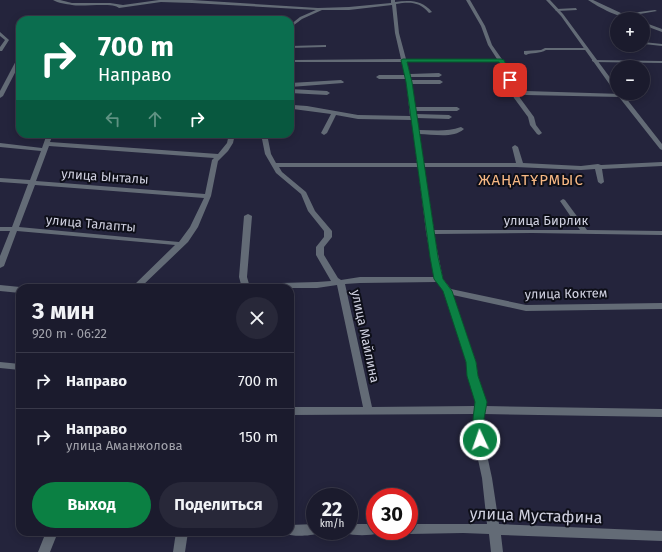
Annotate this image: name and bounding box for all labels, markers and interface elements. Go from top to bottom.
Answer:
map controls [610,12,650,100]
button: + [610,12,650,52]
text: 700 m [98,30,174,63]
icon: right [32,32,84,84]
button: − [610,60,650,100]
pin [493,63,527,97]
text: Направо [98,64,172,86]
icon: arrive [499,69,521,91]
icon: left [102,108,124,130]
icon: ahead [144,108,166,130]
icon: right [186,108,208,130]
street label: улица Ынталы [61,166,149,187]
district label: ЖАҢАТҰРМЫС [478,171,584,189]
street label: улица Талапты [45,212,137,235]
street label: улица Бирлик [504,213,589,228]
street label: улица Коктем [524,285,608,302]
street label: улица Майлина [348,288,383,384]
text: 3 мин [32,297,95,325]
button: close [236,297,278,339]
text: 920 m · 06:22 [32,326,107,341]
icon: right [32,370,54,392]
text: Направо [66,372,127,390]
text: 700 m [238,372,278,390]
position arrow [459,419,501,461]
text: Направо [66,420,127,438]
icon: right [32,426,54,448]
text: 150 m [239,428,278,446]
text: улица Аманжолова [66,438,183,453]
button: Выход [32,482,151,528]
button: Поделиться [159,482,278,528]
speed limit sign: 30 [366,488,418,540]
text: 22 [322,497,342,521]
street label: улица Мустафина [469,504,603,527]
text: km/h [320,518,344,530]

